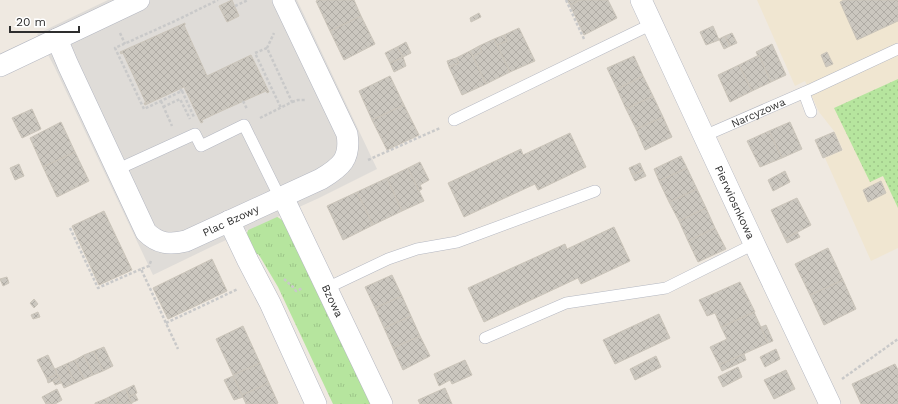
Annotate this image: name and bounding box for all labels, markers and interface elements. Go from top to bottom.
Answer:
scale bar [10,8,79,34]
text: 20 m [16,15,46,29]
street label: Narcyzowa [729,95,787,130]
street label: Pierwiosnkowa [712,163,758,241]
street label: Plac Bzowy [200,202,261,239]
street label: Bzowa [319,282,346,319]

